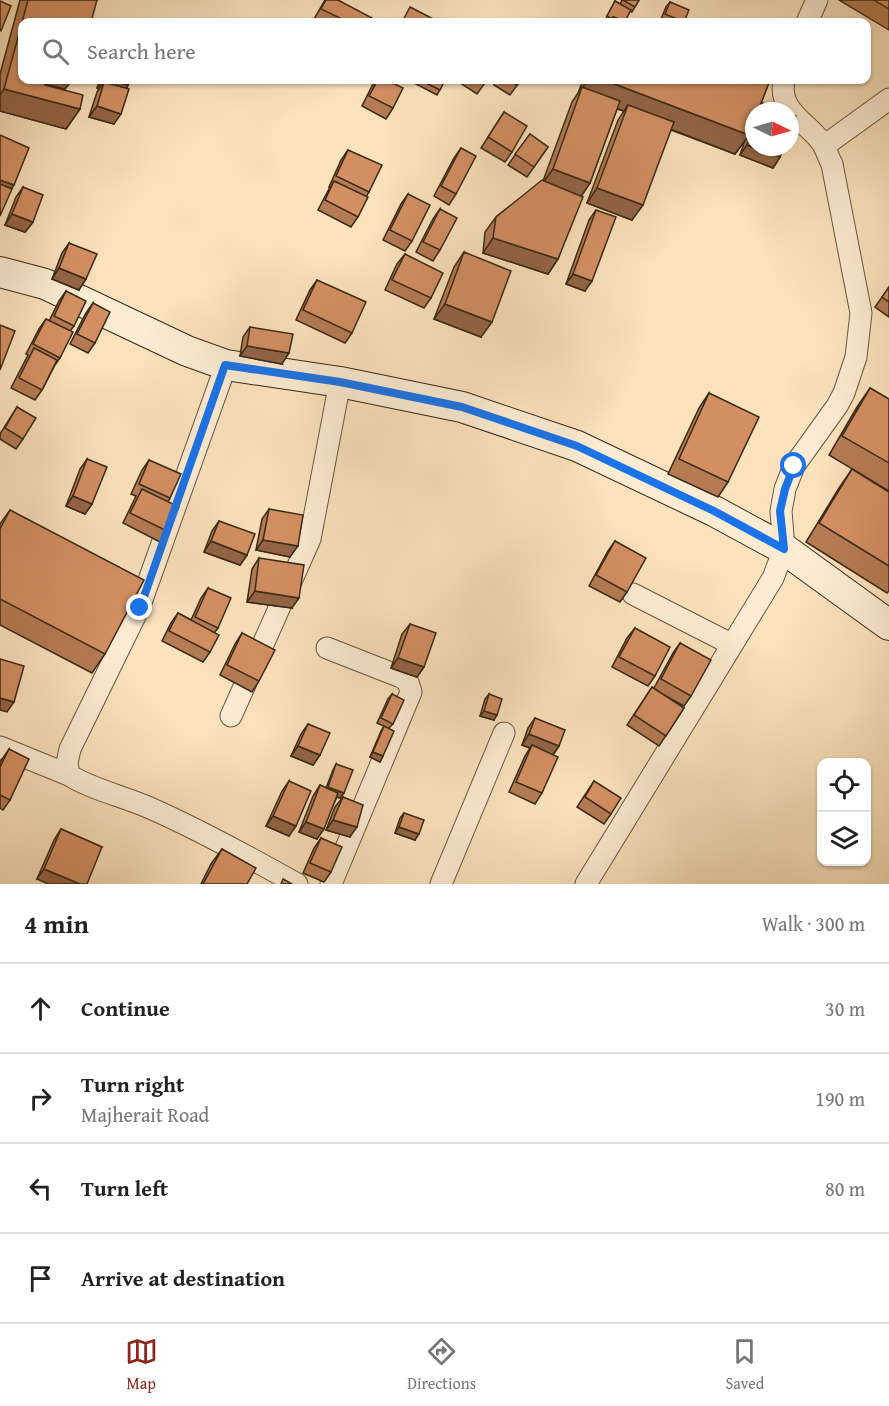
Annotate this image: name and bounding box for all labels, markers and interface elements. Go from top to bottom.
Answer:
search box [18,18,871,84]
icon: search [39,35,72,68]
text: Search here [87,35,196,67]
north arrow [745,102,799,156]
route start [780,452,806,478]
route end [126,594,152,620]
map controls [817,758,871,866]
button: locate [817,758,871,812]
button: layers [817,812,871,866]
text: 4 min [24,904,89,943]
text: Walk · 300 m [762,909,865,938]
icon: ahead [24,992,57,1025]
text: Continue [81,992,170,1024]
text: 30 m [825,994,865,1023]
text: Turn right [81,1068,184,1100]
icon: right [24,1082,57,1115]
text: 190 m [815,1084,865,1113]
text: Majherait Road [81,1100,209,1129]
icon: left [24,1172,57,1205]
text: Turn left [81,1172,168,1204]
text: 80 m [825,1174,865,1203]
icon: arrive [24,1262,57,1295]
text: Arrive at destination [81,1262,285,1294]
tab: Map [125,1335,158,1395]
tab: Directions [407,1335,476,1395]
tab: Saved [725,1335,764,1395]

